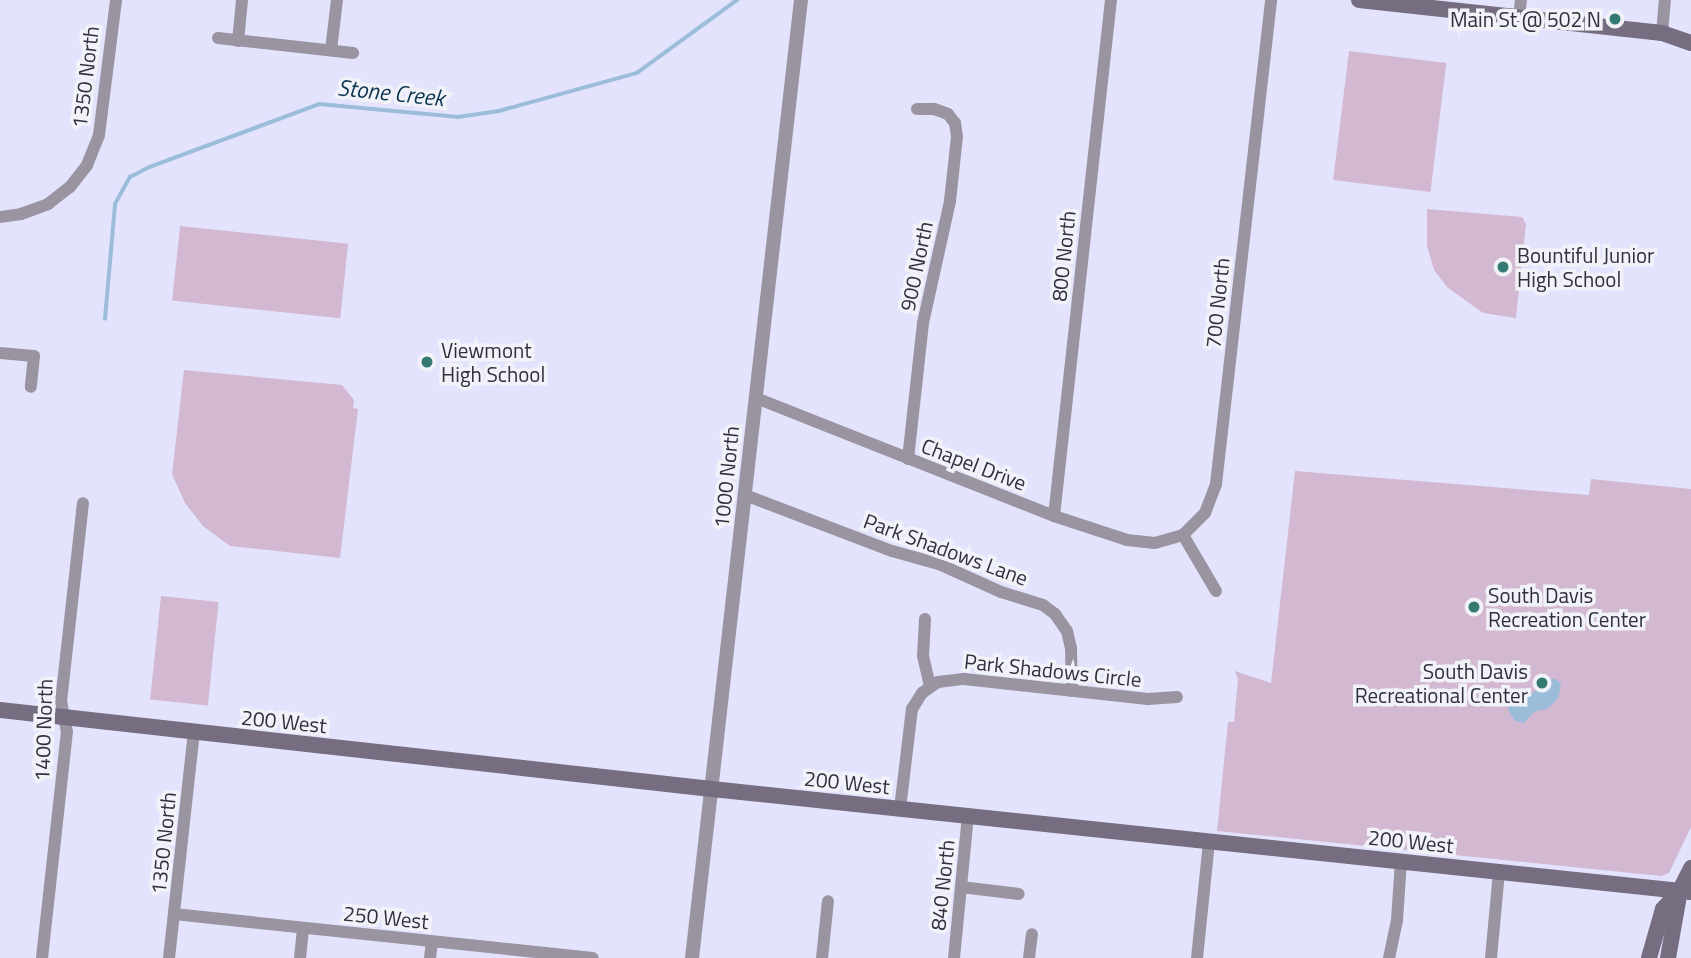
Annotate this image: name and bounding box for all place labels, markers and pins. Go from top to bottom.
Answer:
place label: Main St @ 502 N [1450,6,1601,32]
marker: Main St @ 502 N [1607,11,1623,27]
place label: Bountiful Junior High School [1517,242,1654,292]
marker: Bountiful Junior High School [1495,259,1511,275]
place label: Viewmont High School [441,337,545,387]
marker: Viewmont High School [419,354,435,370]
place label: South Davis Recreation Center [1488,582,1646,632]
marker: South Davis Recreation Center [1466,599,1482,615]
place label: South Davis Recreational Center [1355,658,1528,708]
marker: South Davis Recreational Center [1534,675,1550,691]

